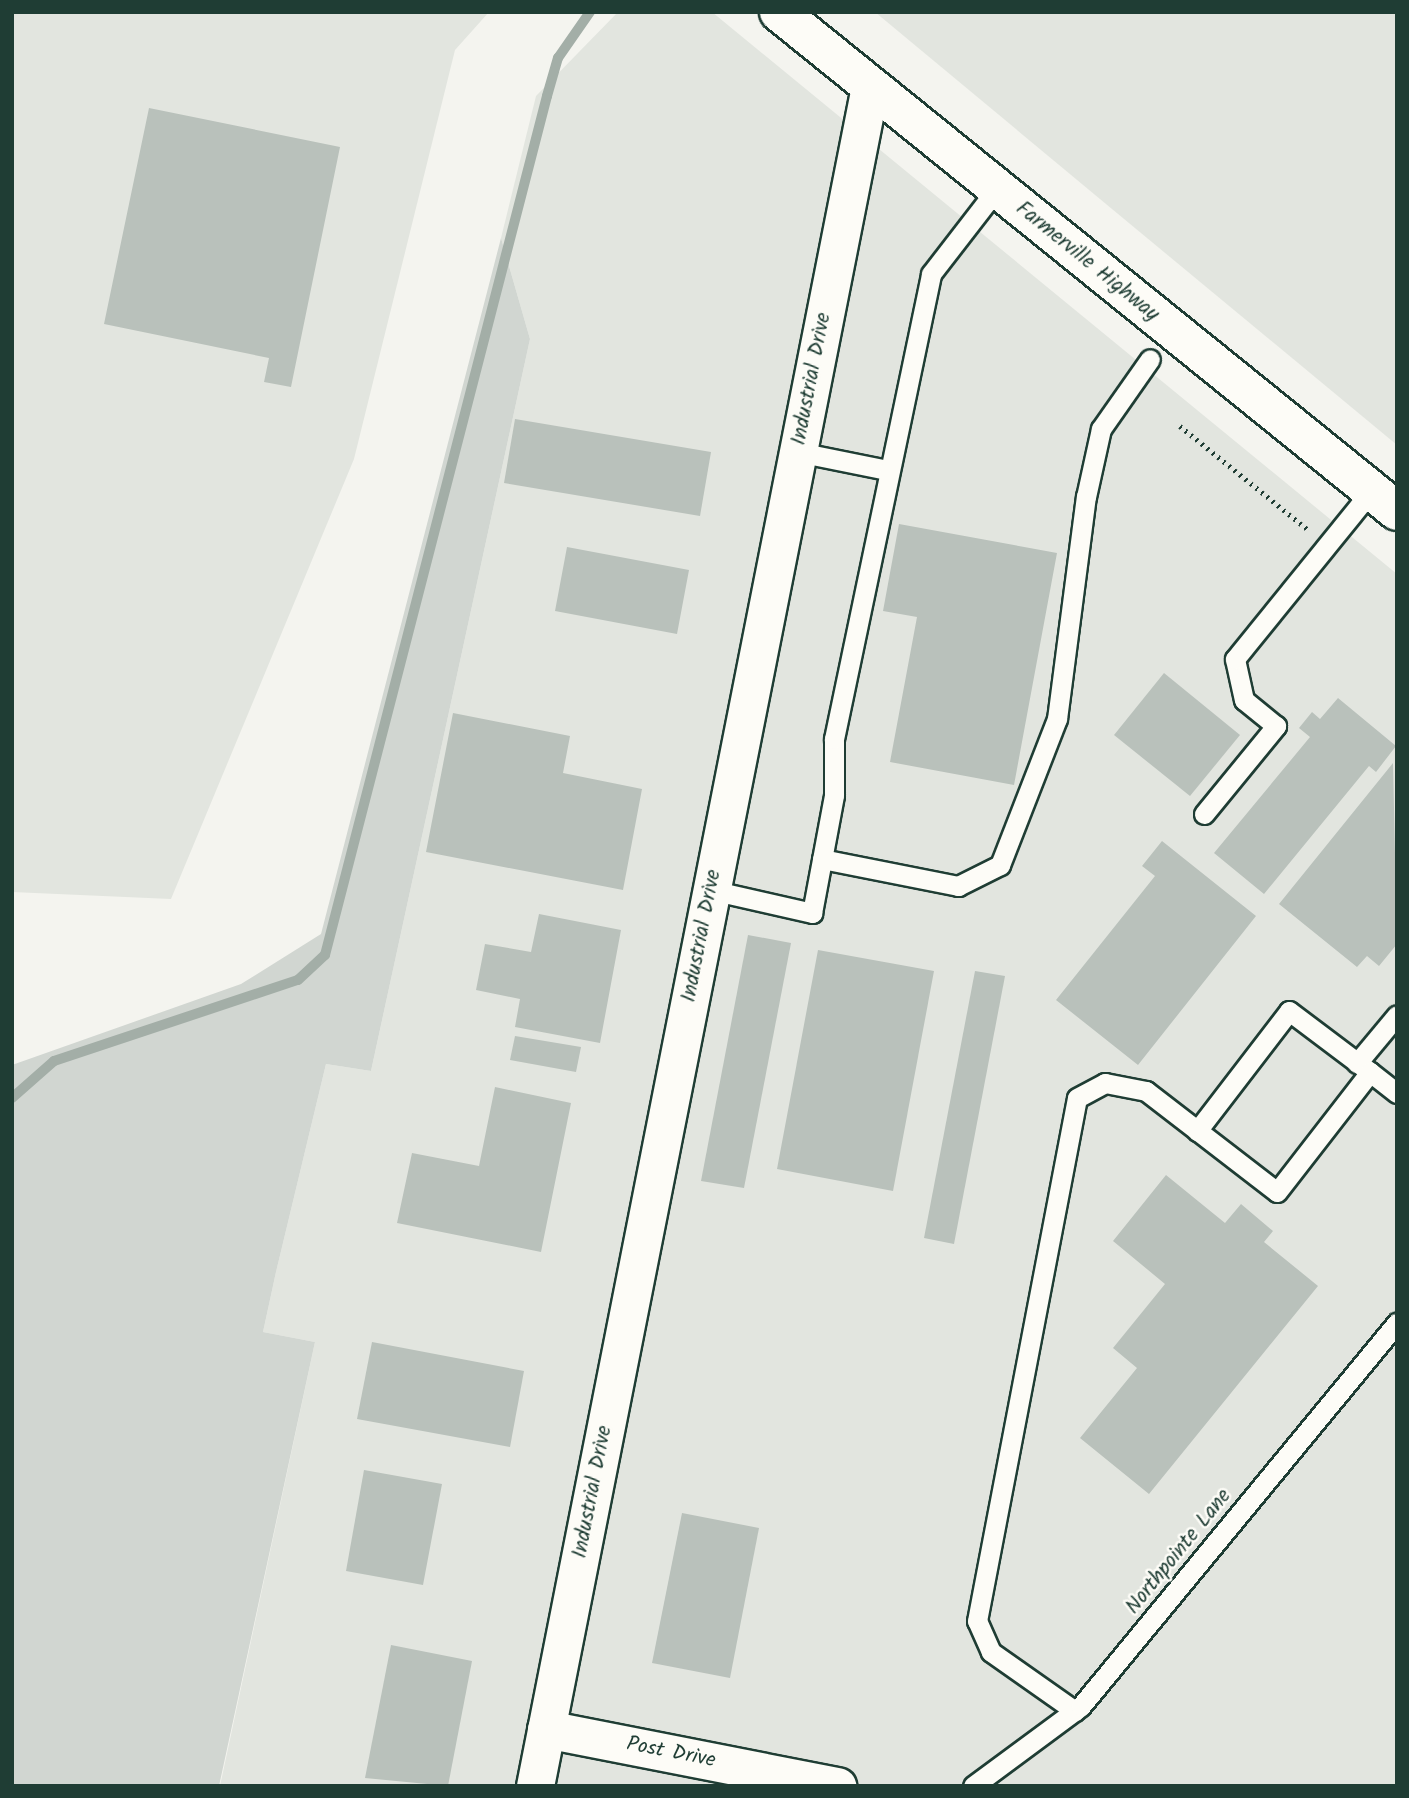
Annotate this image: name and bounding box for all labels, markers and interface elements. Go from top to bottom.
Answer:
street label: Farmerville Highway [1010,196,1164,328]
street label: Industrial Drive [787,311,837,447]
street label: Industrial Drive [677,868,727,1004]
street label: Industrial Drive [568,1424,618,1560]
street label: Northpointe Lane [1121,1484,1237,1620]
street label: Post Drive [624,1732,718,1774]

